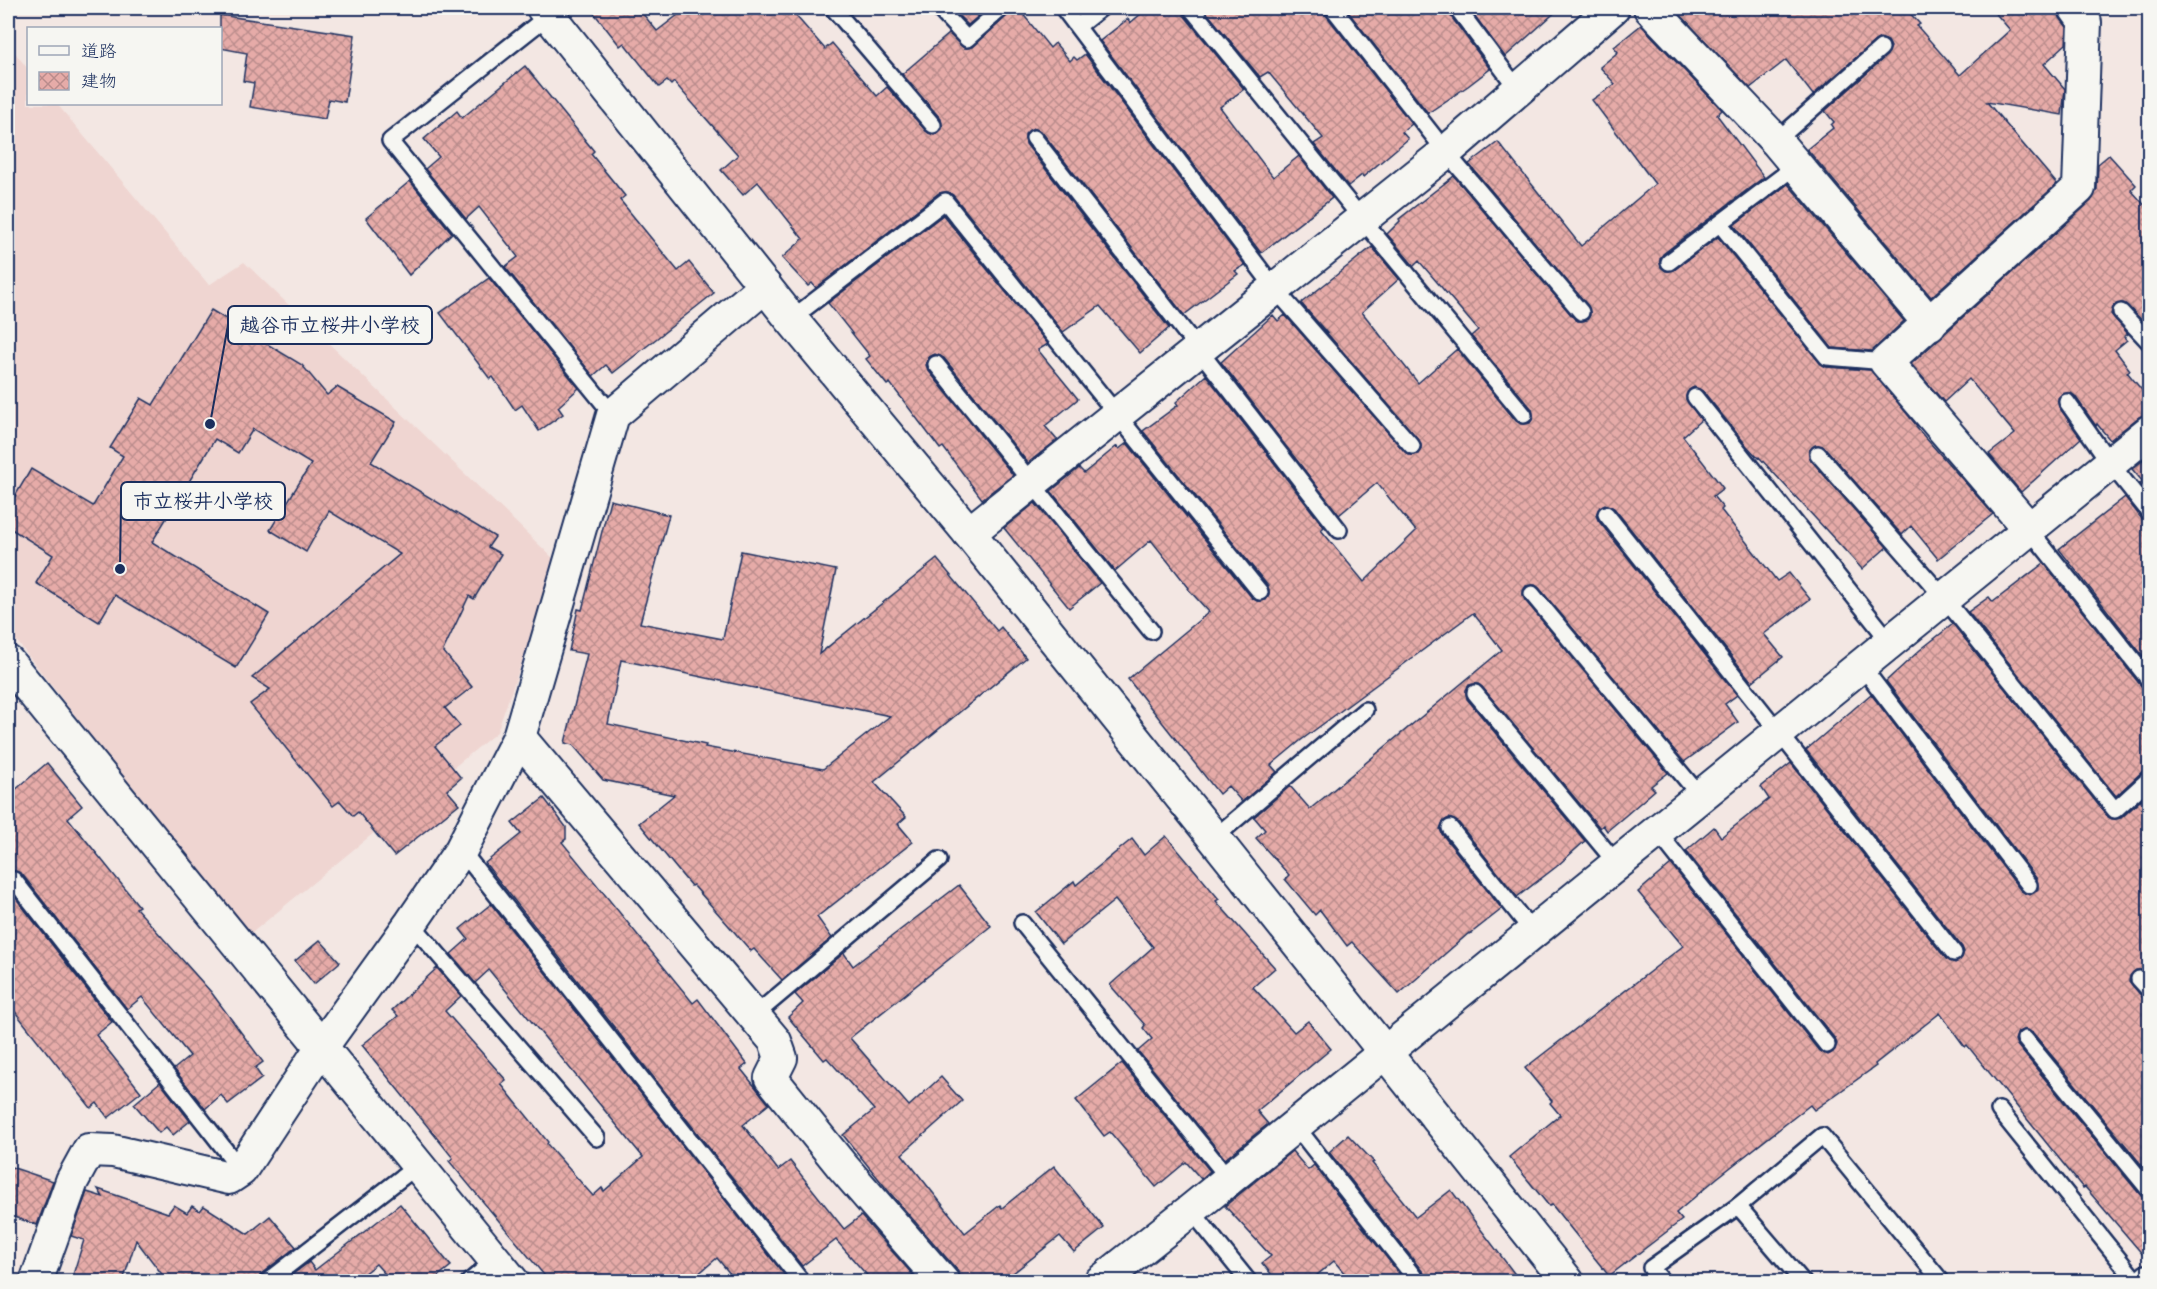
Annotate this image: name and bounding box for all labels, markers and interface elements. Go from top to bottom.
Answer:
legend [27,27,222,105]
text: 道路 [81,39,117,64]
text: 建物 [81,69,117,94]
callout: 越谷市立桜井小学校 [228,306,432,344]
text: 越谷市立桜井小学校 [240,312,420,340]
callout: 市立桜井小学校 [121,482,285,520]
text: 市立桜井小学校 [133,488,273,516]

